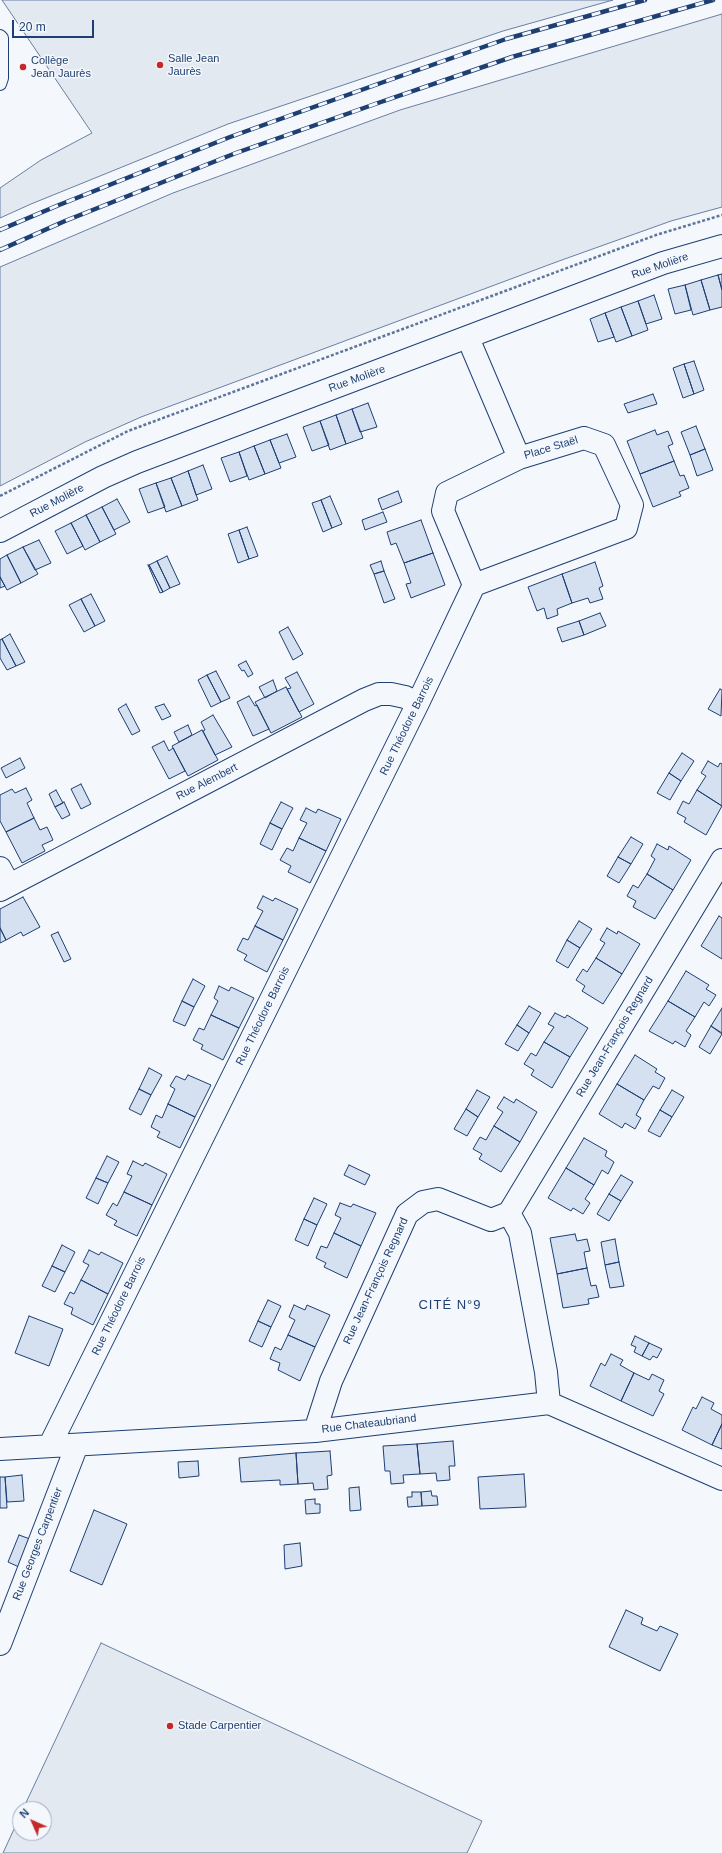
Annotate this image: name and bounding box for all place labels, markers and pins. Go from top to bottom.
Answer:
place label: Salle Jean Jaurès [168,52,219,78]
place label: Collège Jean Jaurès [31,54,91,80]
marker: Salle Jean Jaurès [155,60,165,70]
marker: Collège Jean Jaurès [18,62,28,72]
place label: Stade Carpentier [178,1719,261,1733]
marker: Stade Carpentier [165,1721,175,1731]

